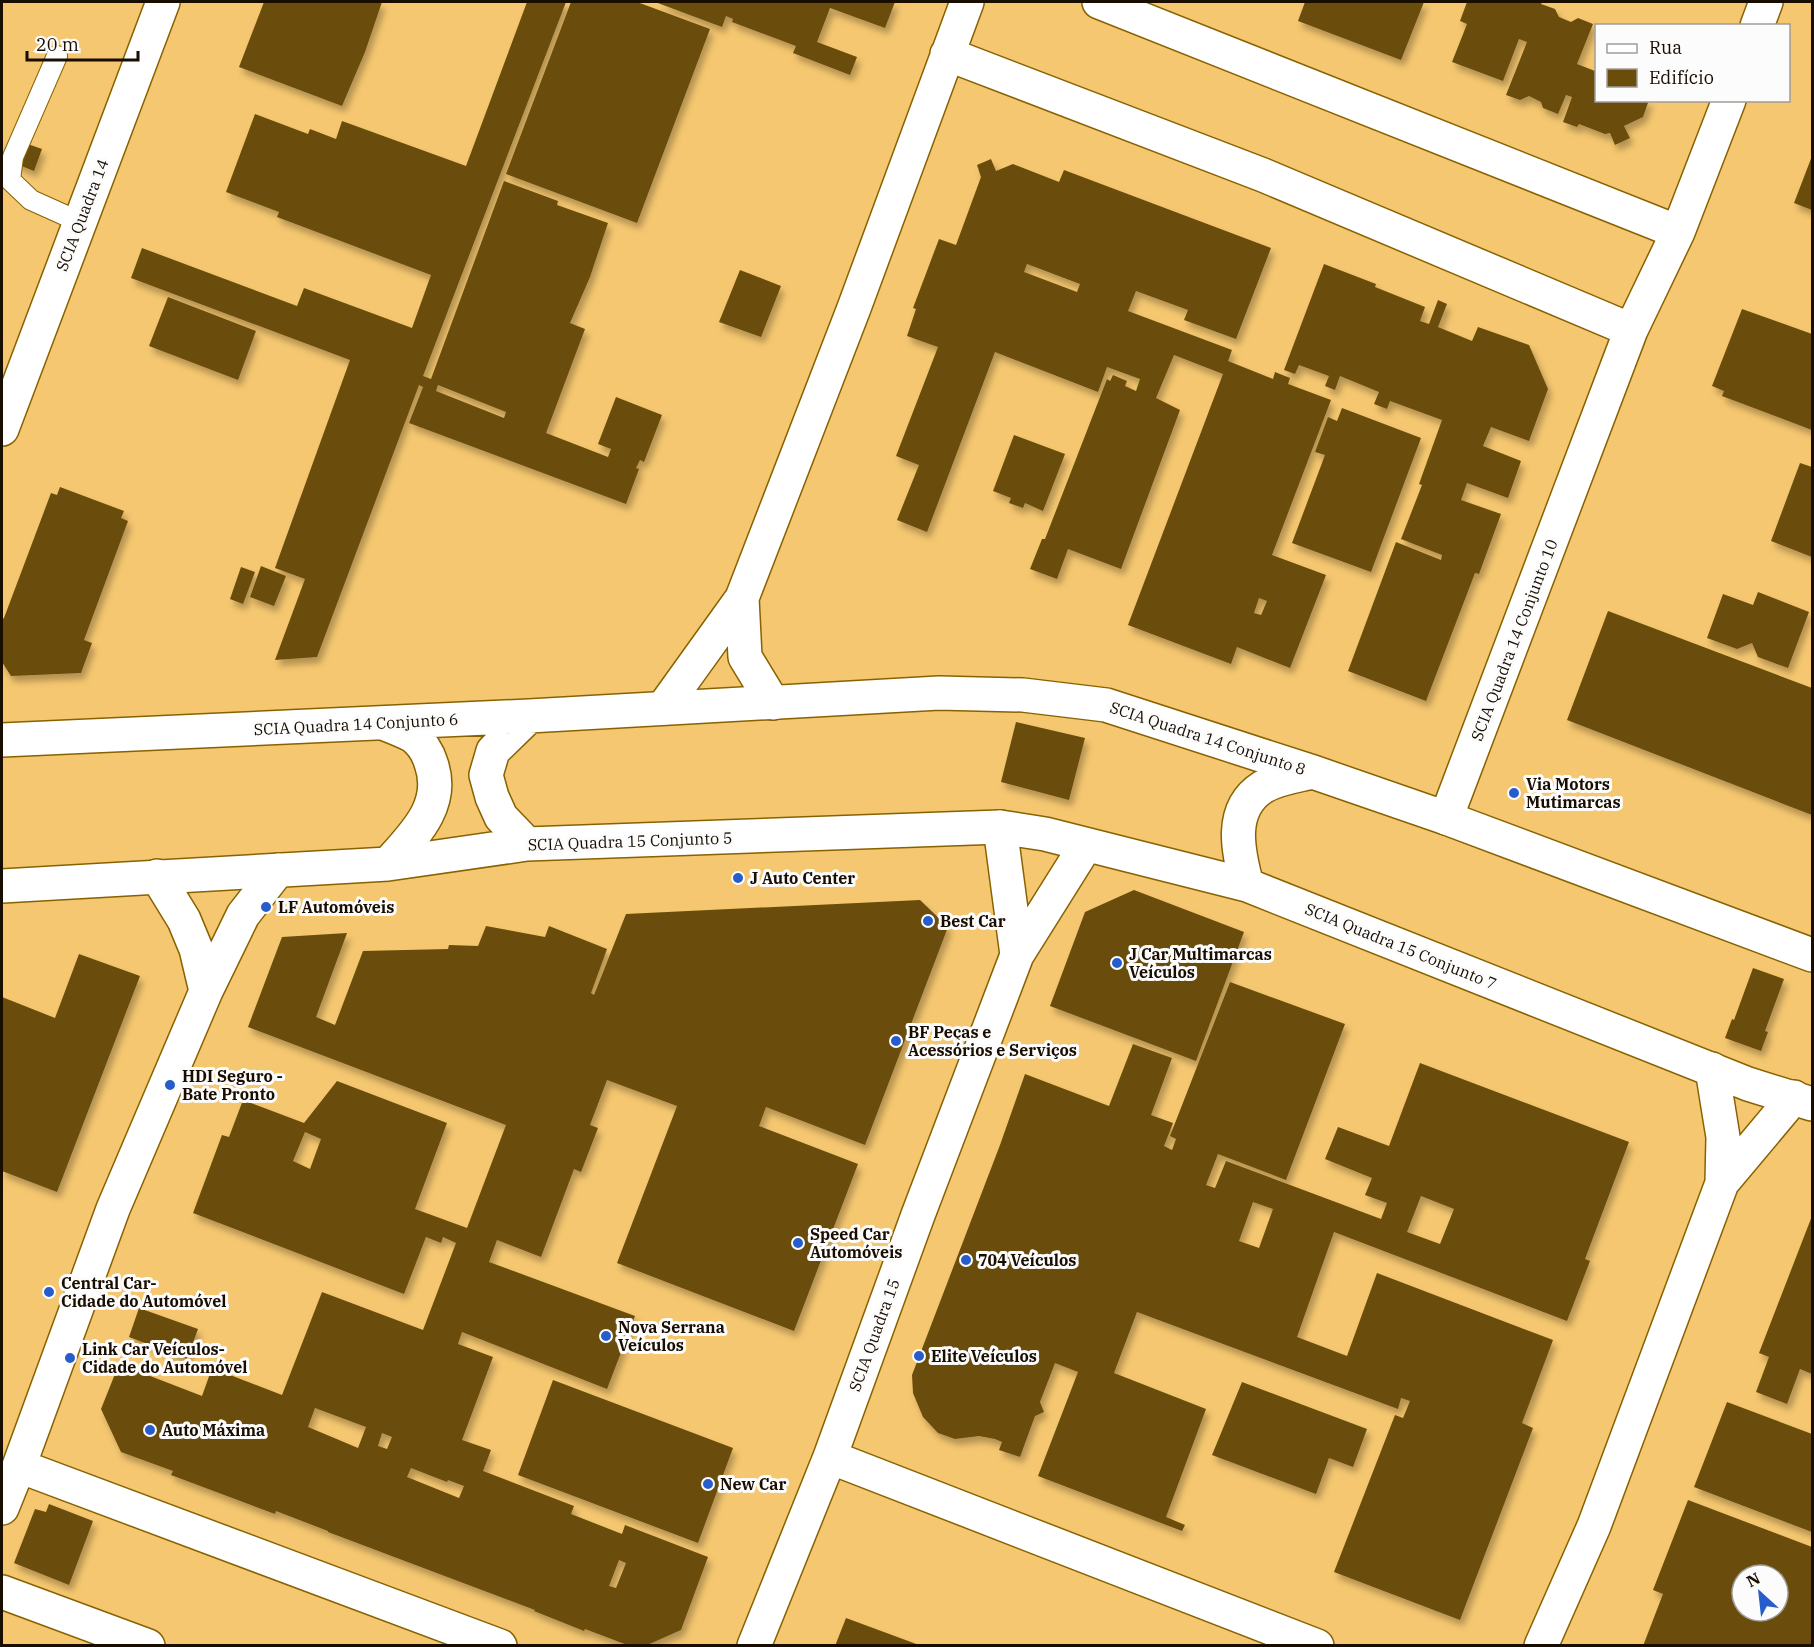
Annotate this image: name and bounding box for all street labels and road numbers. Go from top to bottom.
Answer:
street label: SCIA Quadra 14 [51,156,113,274]
street label: SCIA Quadra 14 Conjunto 10 [1466,536,1562,744]
street label: SCIA Quadra 14 Conjunto 8 [1108,697,1308,779]
street label: SCIA Quadra 14 Conjunto 6 [253,709,459,739]
street label: SCIA Quadra 15 Conjunto 5 [527,827,733,855]
street label: SCIA Quadra 15 Conjunto 7 [1302,898,1500,994]
street label: SCIA Quadra 15 [844,1276,904,1394]

